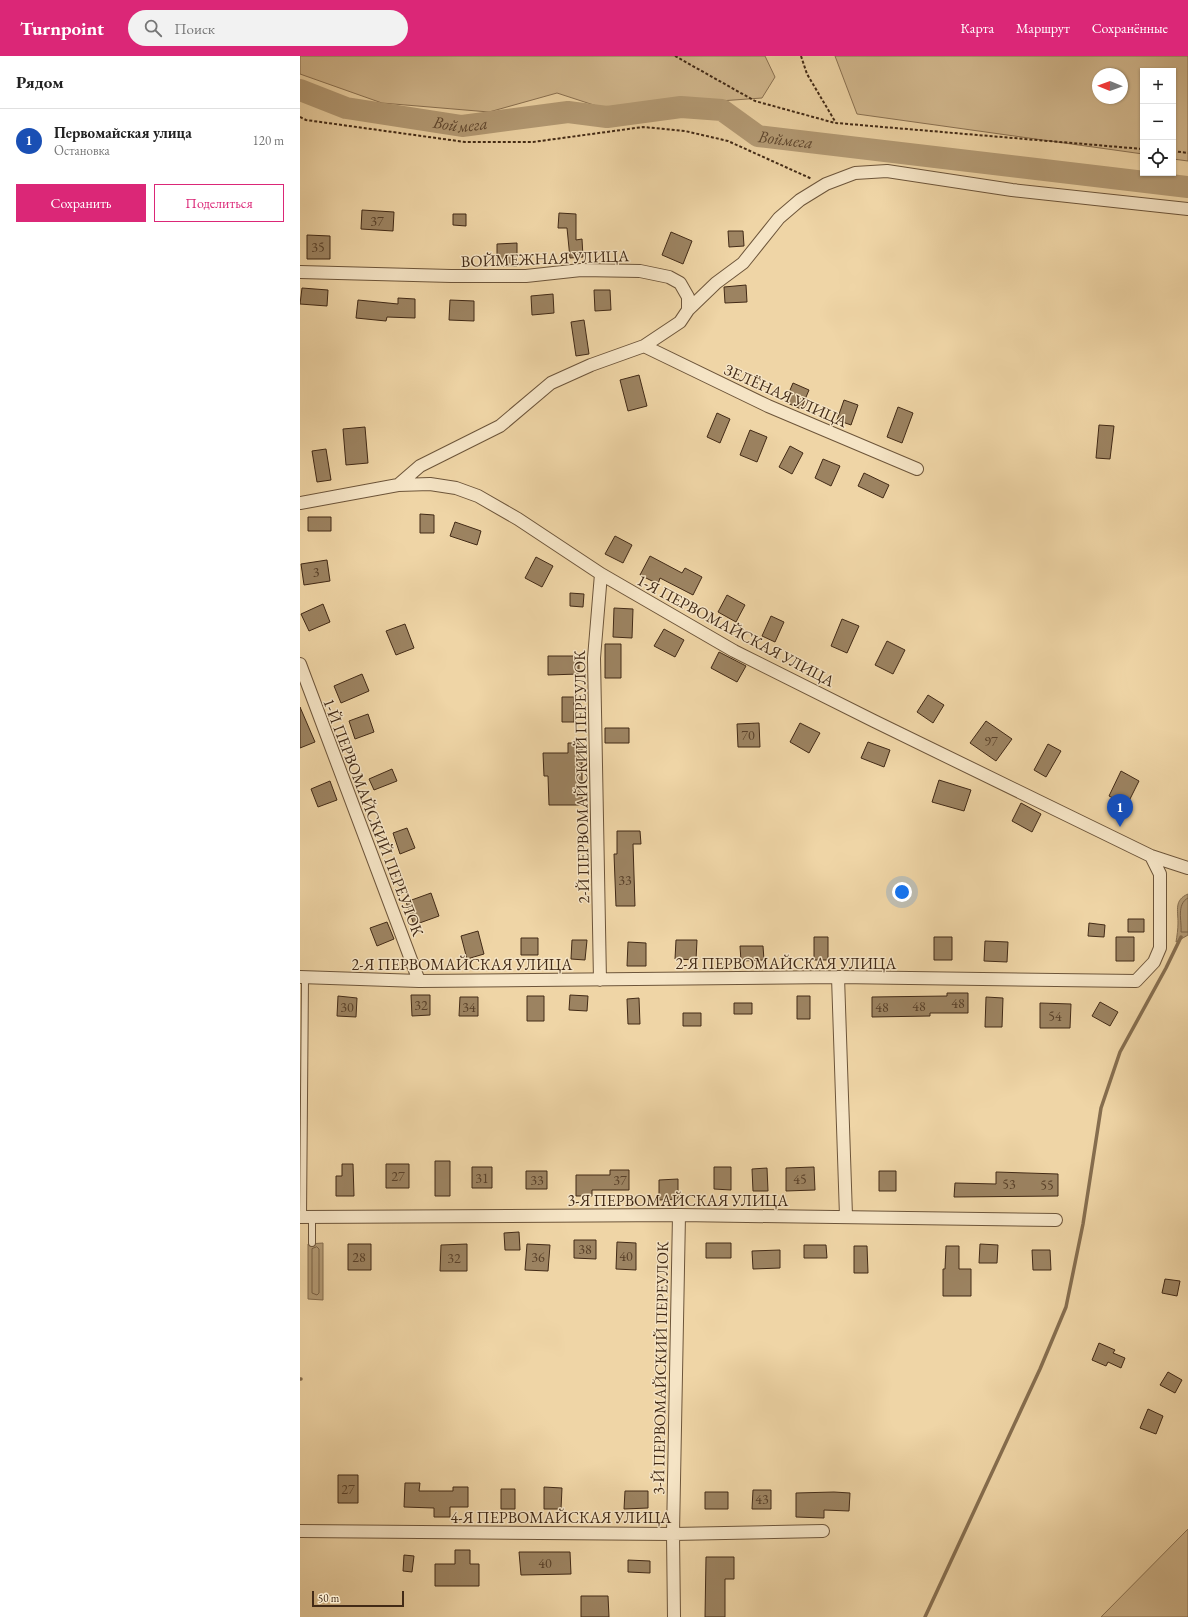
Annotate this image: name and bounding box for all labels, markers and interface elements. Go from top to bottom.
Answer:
search box [128,10,408,46]
text: Turnpoint [20,16,104,41]
icon: search [142,17,164,39]
text: Поиск [174,19,215,38]
text: Карта [961,19,994,37]
text: Маршрут [1016,19,1070,37]
text: Сохранённые [1092,19,1168,37]
north arrow [1092,68,1128,104]
map controls [1140,68,1176,176]
button: + [1140,68,1176,104]
text: Рядом [16,71,64,93]
button: − [1140,104,1176,140]
water label: Воймега [430,110,489,138]
text: Первомайская улица [54,123,192,142]
water label: Воймега [756,125,814,153]
text: 1 [26,132,32,149]
text: 120 m [253,132,284,149]
button: locate [1140,140,1176,176]
text: Остановка [54,142,110,159]
button: Сохранить [16,184,146,222]
button: Поделиться [154,184,284,222]
house number: 37 [370,212,384,230]
house number: 35 [311,238,325,256]
street label: ВОЙМЕЖНАЯ УЛИЦА [461,245,630,272]
street label: ЗЕЛЁНАЯ УЛИЦА [721,359,851,432]
house number: 3 [313,563,320,581]
street label: 1-Я ПЕРВОМАЙСКАЯ УЛИЦА [633,569,839,692]
street label: 2-Й ПЕРВОМАЙСКИЙ ПЕРЕУЛОК [569,650,594,904]
street label: 1-Й ПЕРВОМАЙСКИЙ ПЕРЕУЛОК [318,695,429,940]
house number: 70 [741,726,755,744]
house number: 97 [984,732,998,750]
pin: 1 [1107,794,1133,827]
house number: 33 [618,871,632,889]
your location [892,882,912,902]
street label: 2-Я ПЕРВОМАЙСКАЯ УЛИЦА [676,953,897,974]
street label: 2-Я ПЕРВОМАЙСКАЯ УЛИЦА [352,954,573,975]
house number: 48 [951,994,965,1012]
house number: 32 [414,996,428,1014]
house number: 48 [912,997,926,1015]
house number: 30 [340,998,354,1016]
house number: 34 [462,998,476,1016]
house number: 48 [875,998,889,1016]
house number: 54 [1048,1007,1062,1025]
house number: 27 [391,1167,405,1185]
house number: 31 [475,1169,489,1187]
house number: 45 [793,1170,807,1188]
house number: 33 [530,1171,544,1189]
house number: 37 [613,1171,627,1189]
house number: 53 [1002,1175,1016,1193]
house number: 55 [1040,1176,1054,1194]
street label: 3-Я ПЕРВОМАЙСКАЯ УЛИЦА [568,1190,789,1211]
house number: 38 [578,1240,592,1258]
street label: 3-Й ПЕРВОМАЙСКИЙ ПЕРЕУЛОК [648,1241,673,1495]
house number: 40 [619,1247,633,1265]
house number: 28 [352,1248,366,1266]
house number: 36 [531,1248,545,1266]
house number: 32 [447,1249,461,1267]
house number: 27 [341,1480,355,1498]
house number: 43 [755,1490,769,1508]
street label: 4-Я ПЕРВОМАЙСКАЯ УЛИЦА [451,1507,672,1528]
house number: 40 [538,1554,552,1572]
scale bar [312,1589,404,1608]
text: 50 m [318,1591,339,1605]

